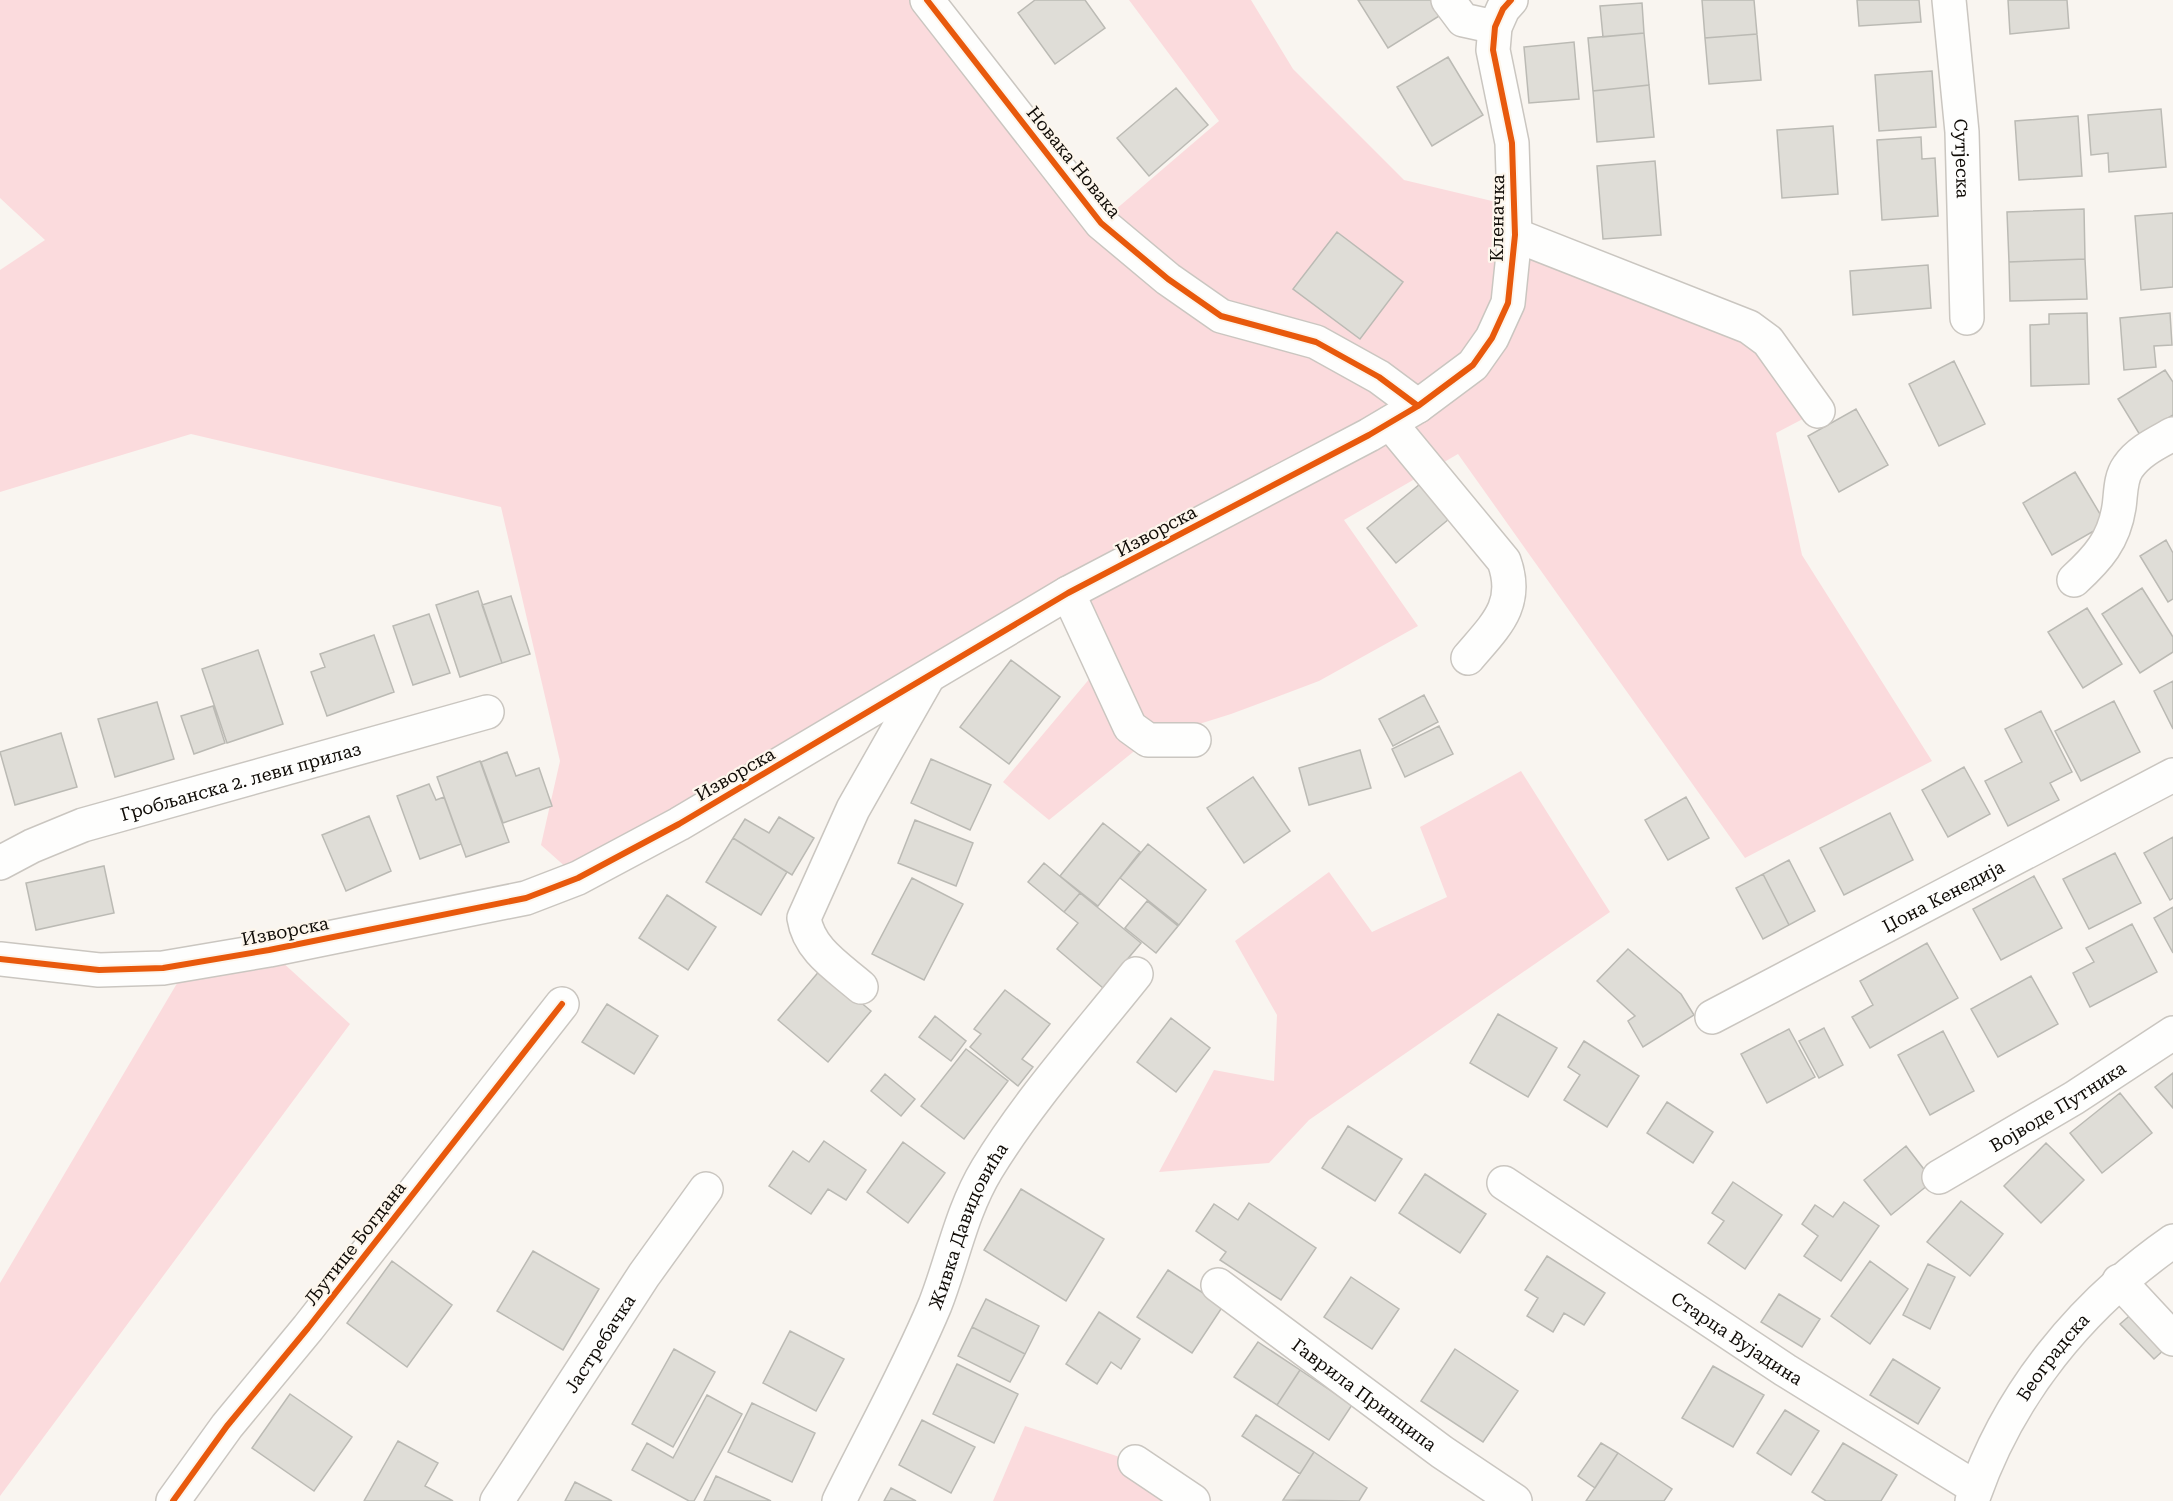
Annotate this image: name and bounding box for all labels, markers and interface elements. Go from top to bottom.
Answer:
street label: Новака Новака [1023,102,1125,222]
street label: Сутјеска [1950,117,1974,199]
street label: Кленачка [1486,174,1508,262]
street label: Изворска [1112,501,1200,561]
street label: Гробљанска 2. леви прилаз [118,737,363,825]
street label: Изворска [691,743,779,805]
street label: Џона Кенедија [1879,855,2008,936]
street label: Изворска [240,912,331,950]
street label: Војводе Путника [1986,1057,2130,1156]
street label: Живка Давидовића [924,1138,1012,1312]
street label: Љутице Богдана [300,1177,410,1309]
street label: Старца Вујадина [1667,1287,1807,1389]
street label: Јастребачка [560,1290,639,1396]
street label: Београдска [2012,1309,2093,1404]
street label: Гаврила Принципа [1288,1334,1441,1455]

